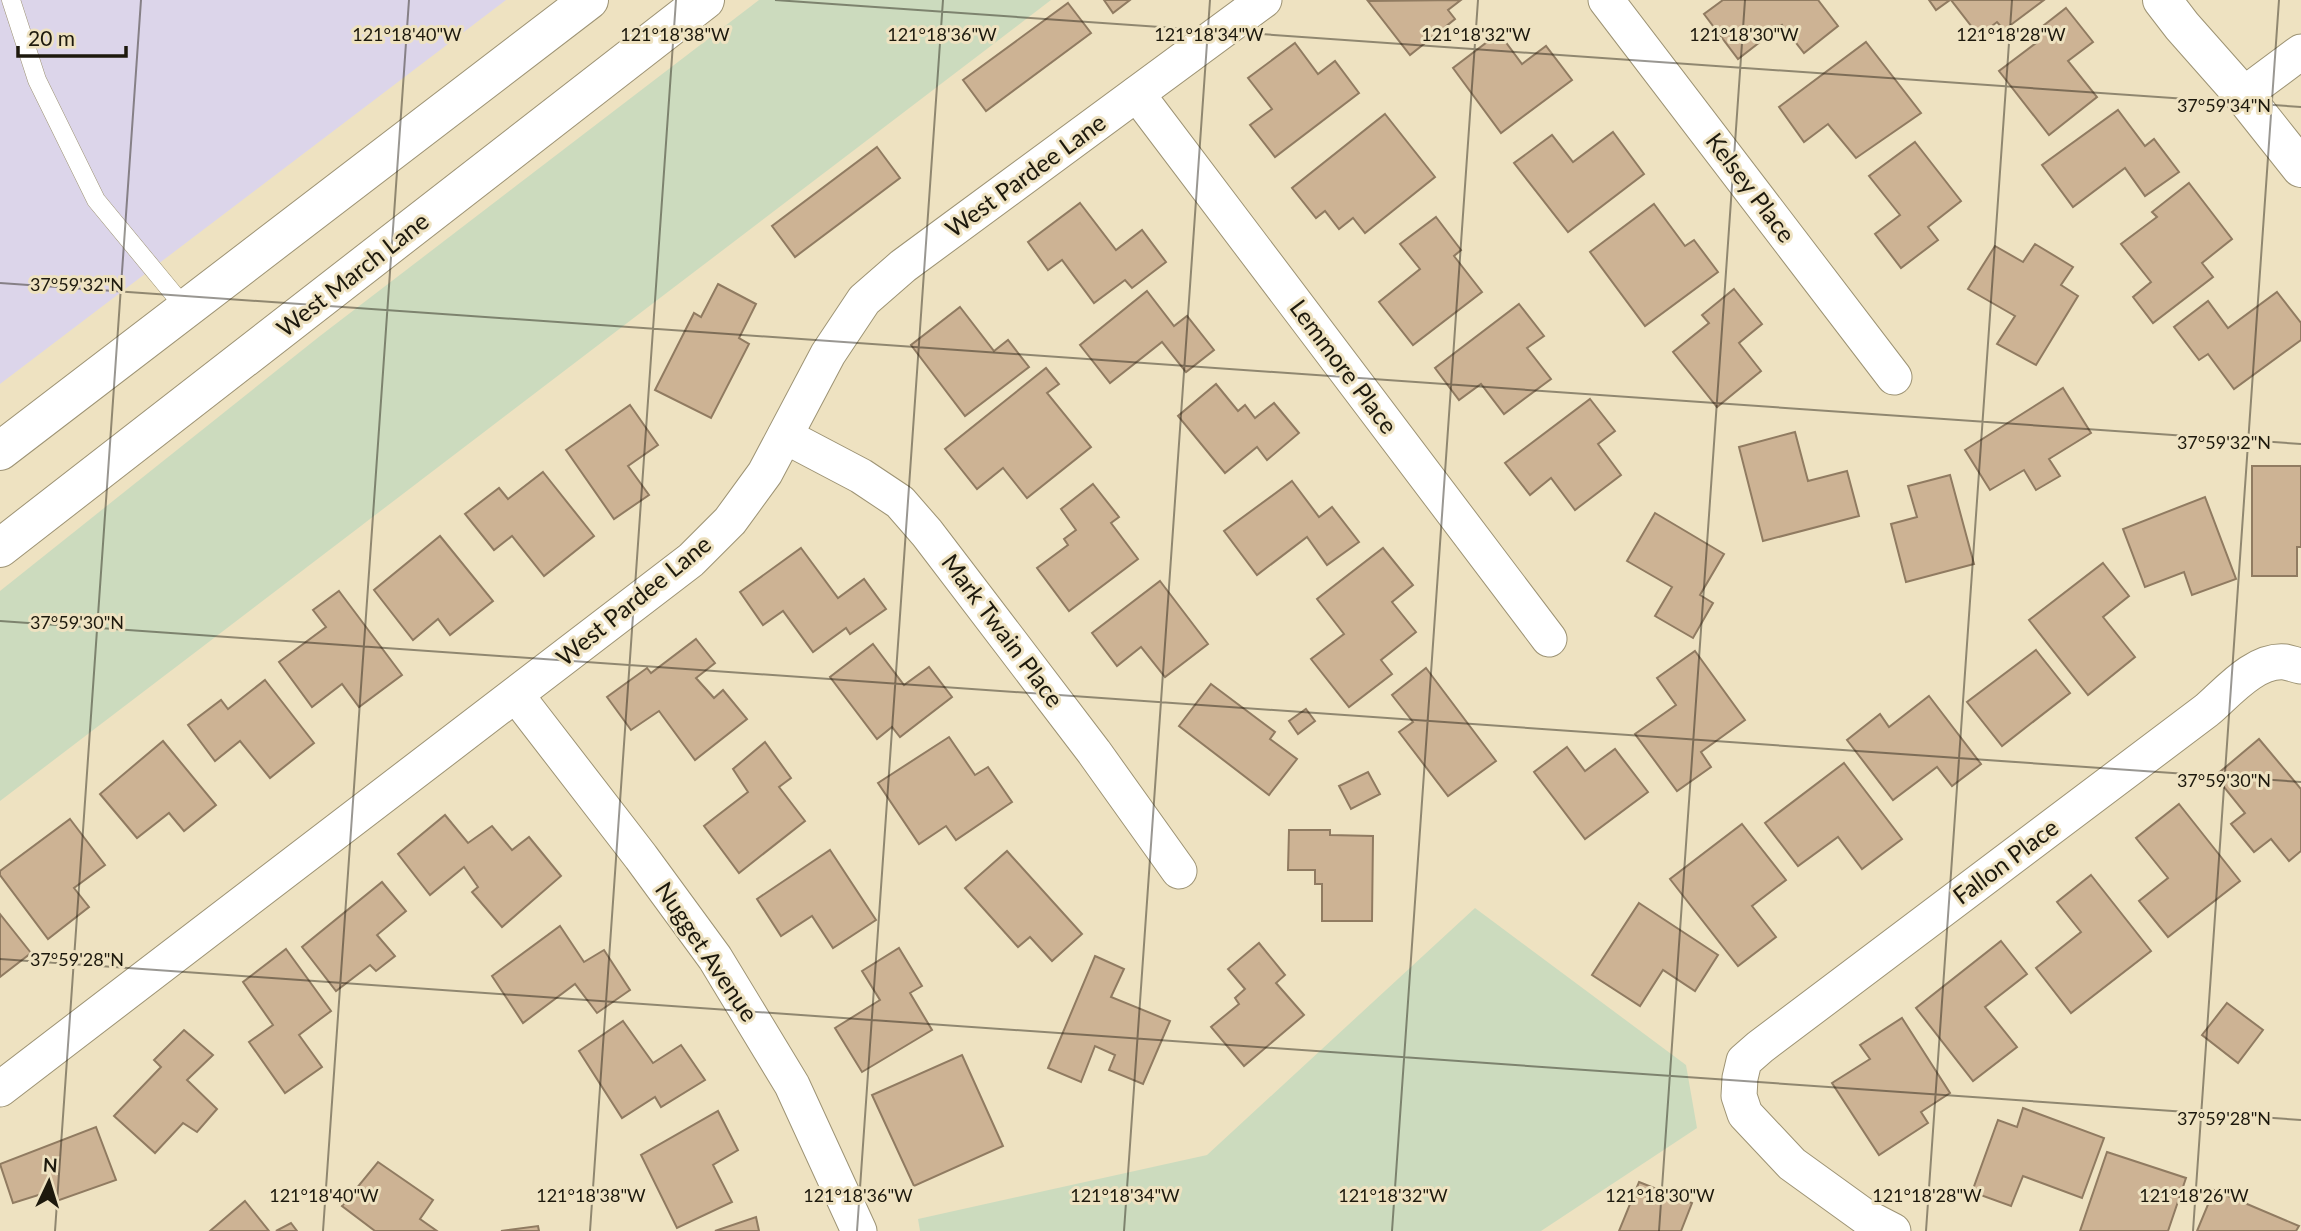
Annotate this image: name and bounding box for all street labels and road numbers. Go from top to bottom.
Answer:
street label: West Pardee Lane [939,107,1111,243]
street label: Kelsey Place [1701,127,1802,248]
street label: West March Lane [270,206,434,342]
street label: Lemmore Place [1284,293,1404,439]
street label: West Pardee Lane [550,529,716,671]
street label: Mark Twain Place [936,548,1070,712]
street label: Fallon Place [1947,812,2063,910]
street label: Nugget Avenue [650,876,765,1027]

